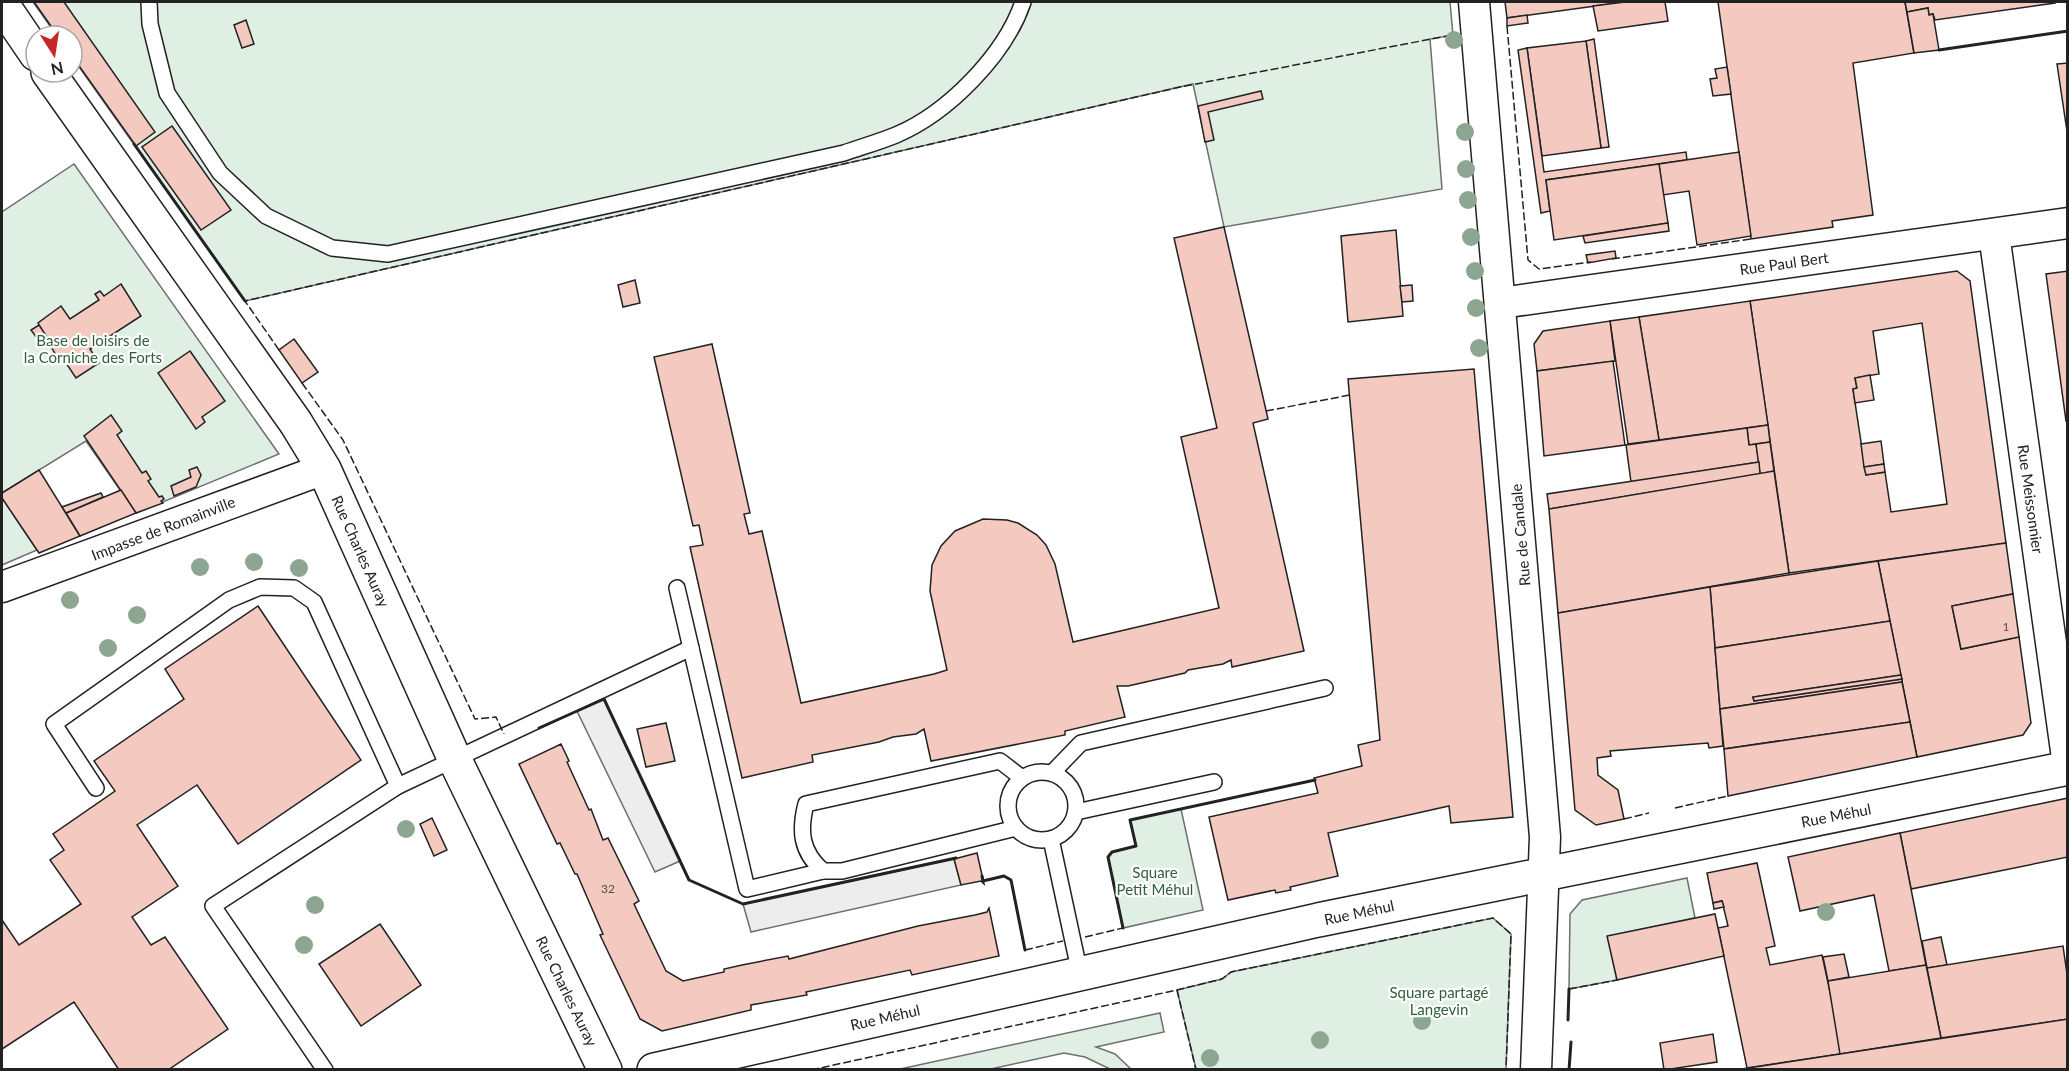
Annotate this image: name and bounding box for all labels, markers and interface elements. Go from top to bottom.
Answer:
north arrow [24,24,84,84]
text: N [49,59,65,80]
street label: Rue Paul Bert [1738,248,1830,278]
park label: Base de loisirs de la Corniche des Forts [24,331,162,366]
street label: Rue Meissonnier [2014,443,2048,555]
street label: Rue de Candale [1507,483,1533,587]
street label: Impasse de Romainville [89,492,238,564]
street label: Rue Charles Auray [328,492,394,610]
house number: 1 [2003,619,2010,634]
street label: Rue Méhul [1799,799,1873,831]
park label: Square Petit Méhul [1117,863,1193,898]
house number: 32 [601,881,615,896]
street label: Rue Méhul [1322,896,1396,928]
street label: Rue Charles Auray [532,933,602,1049]
park label: Square partagé Langevin [1390,983,1489,1018]
street label: Rue Méhul [848,1000,922,1034]

